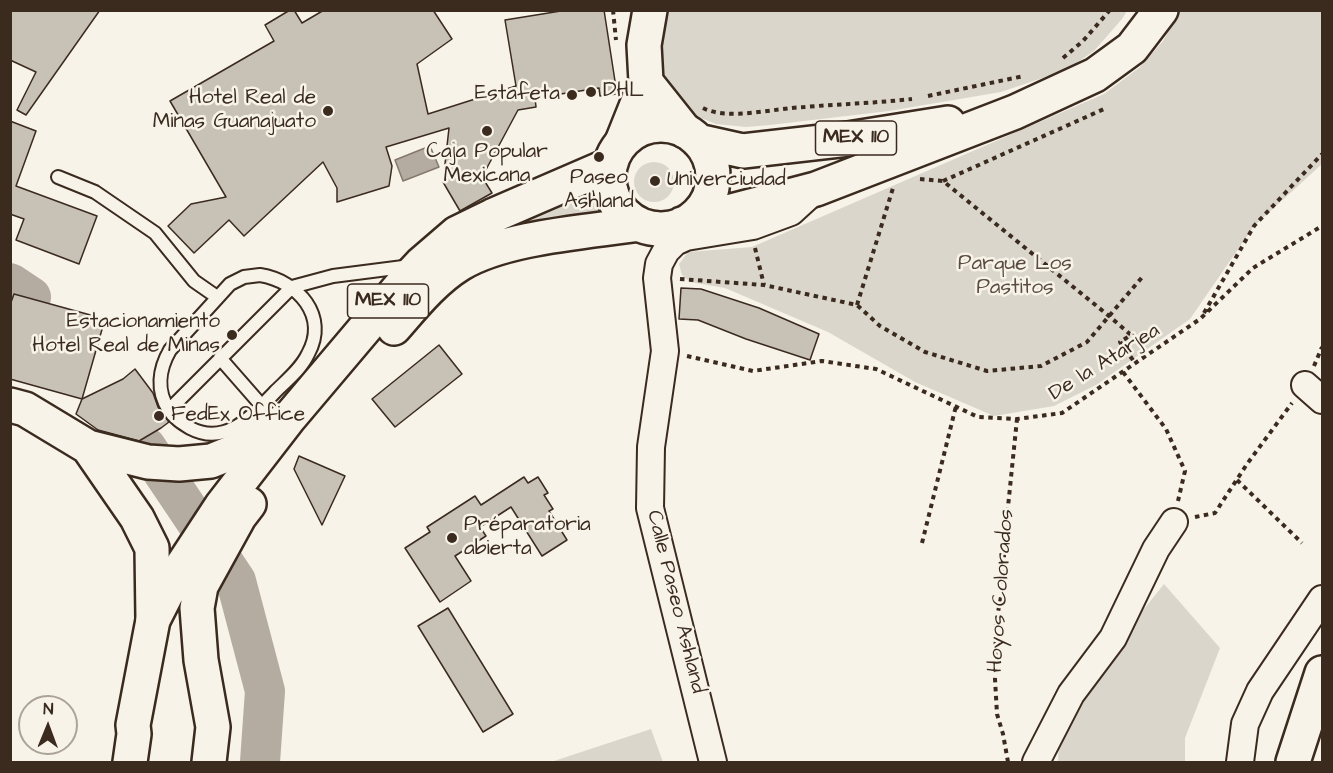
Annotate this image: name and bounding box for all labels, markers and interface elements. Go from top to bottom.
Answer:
place label: DHL [603,79,644,105]
place label: Estafeta [475,82,560,108]
marker: DHL [584,85,598,99]
place label: Hotel Real de Minas Guanajuato [153,86,316,136]
marker: Estafeta [565,88,579,102]
marker: Hotel Real de Minas Guanajuato [321,104,335,118]
road number: MEX 110 [816,121,896,155]
marker: Caja Popular Mexicana [480,124,494,138]
place label: Caja Popular Mexicana [426,140,548,190]
marker: Paseo Ashland [592,150,606,164]
place label: Paseo Ashland [564,166,634,216]
place label: Univerciudad [667,168,786,194]
marker: Univerciudad [648,174,662,188]
park label: Parque Los Pastitos [958,252,1072,302]
road number: MEX 110 [348,284,428,318]
place label: Estacionamiento Hotel Real de Minas [32,310,220,360]
street label: De la Atarjea [1045,319,1165,407]
marker: Estacionamiento Hotel Real de Minas [225,328,239,342]
place label: FedEx Office [171,403,305,429]
marker: FedEx Office [152,409,166,423]
street label: Calle Paseo Ashland [640,508,710,696]
street label: Hoyos Colorados [984,508,1020,674]
place label: Préparatoria abierta [464,513,591,563]
marker: Préparatoria abierta [445,531,459,545]
north arrow [18,695,78,755]
text: N [43,698,53,720]

